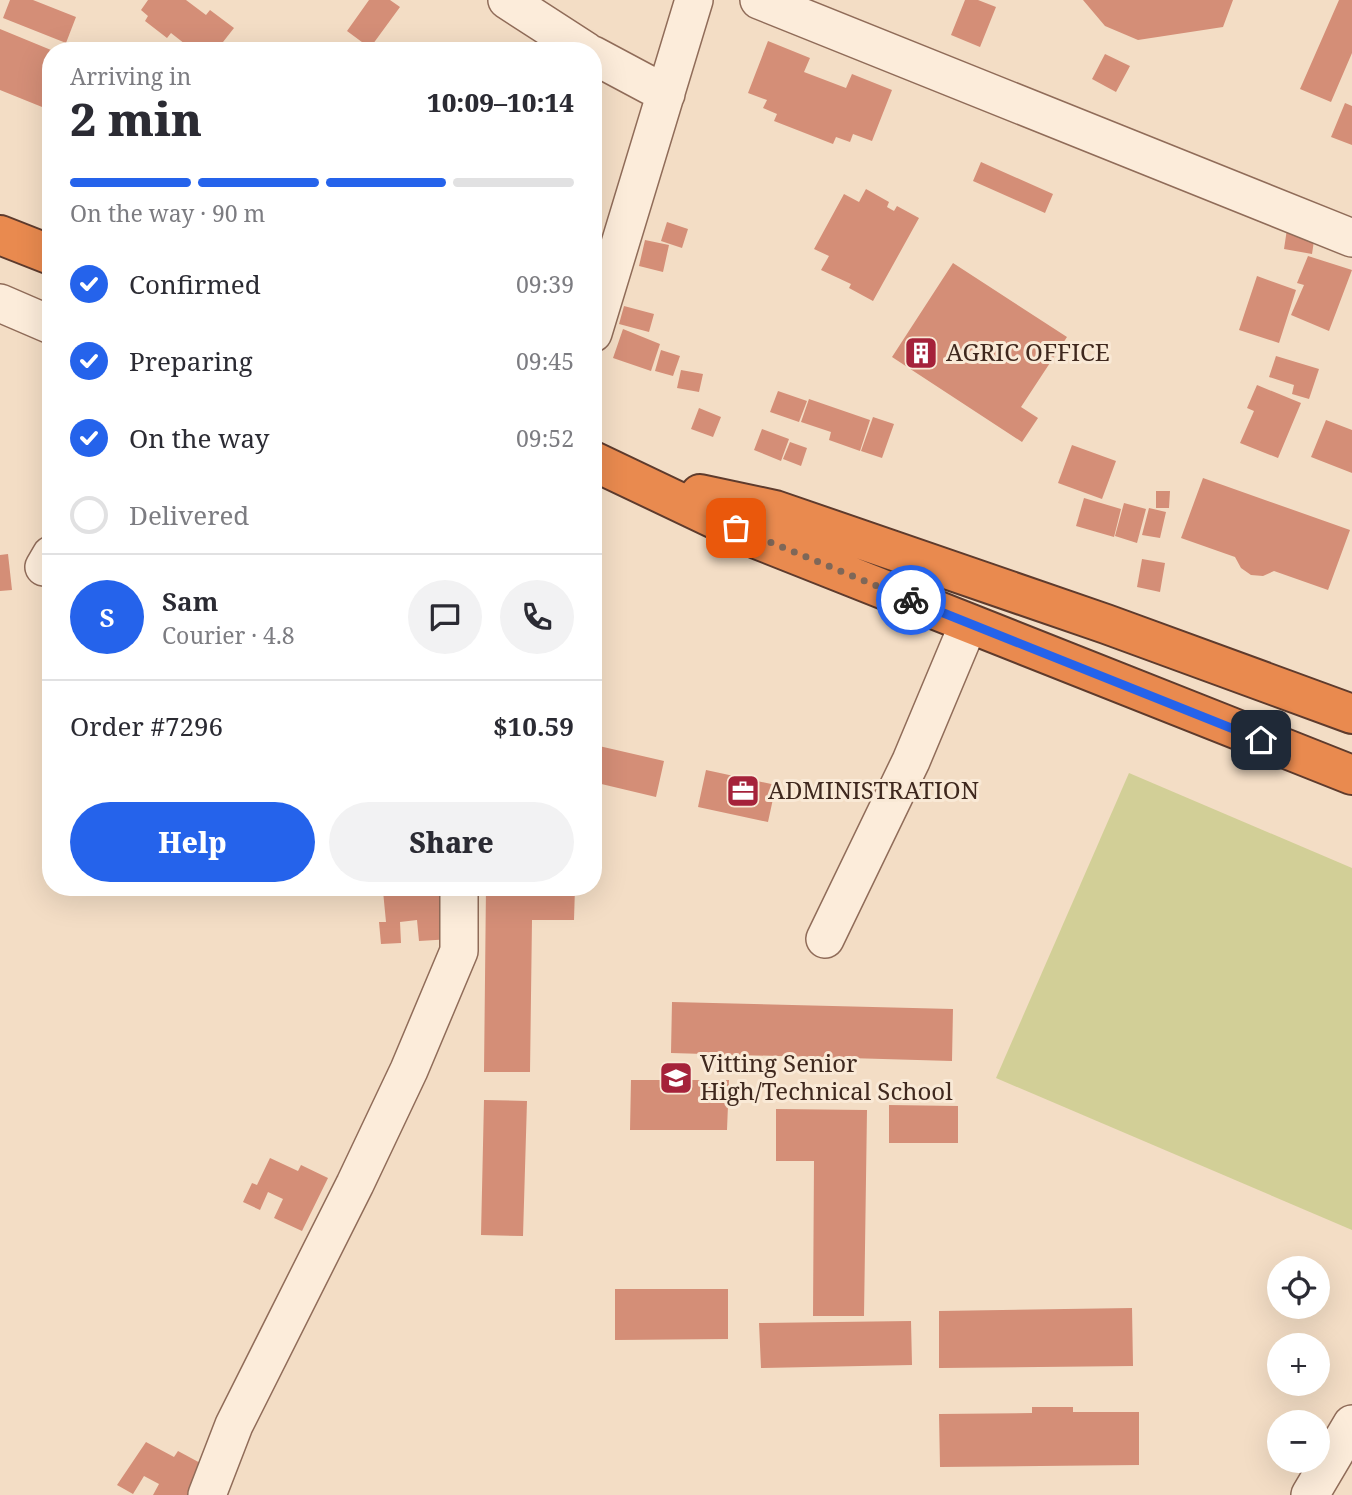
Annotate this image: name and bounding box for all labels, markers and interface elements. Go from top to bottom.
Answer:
text: Arriving in [70,60,191,92]
text: 10:09–10:14 [427,84,574,120]
text: 2 min [70,87,202,149]
text: On the way · 90 m [70,197,265,229]
icon: check [70,265,108,303]
text: Confirmed [129,266,261,302]
text: 09:39 [516,268,574,300]
building icon: AGRIC OFFICE [902,334,940,372]
place label: AGRIC OFFICE [946,335,1110,368]
icon: check [70,342,108,380]
text: Preparing [129,343,253,379]
text: 09:45 [516,345,574,377]
icon: check [70,419,108,457]
text: On the way [129,420,269,456]
text: 09:52 [516,422,574,454]
text: Delivered [129,497,249,533]
pin [706,498,766,558]
icon: bag [717,509,755,547]
courier [876,565,946,635]
button: chat [408,580,482,654]
button: phone [500,580,574,654]
icon: bike [892,581,930,619]
text: Sam [162,583,218,619]
text: S [99,599,115,635]
text: Courier · 4.8 [162,619,295,651]
text: Order #7296 [70,708,223,744]
text: $10.59 [493,708,574,744]
pin [1231,710,1291,770]
icon: home [1242,721,1280,759]
office icon: ADMINISTRATION [724,772,762,810]
place label: ADMINISTRATION [768,773,979,806]
button: Help [70,802,315,882]
button: Share [329,802,574,882]
place label: Vitting Senior High/Technical School [700,1046,953,1107]
school or university icon: Vitting Senior High/Technical School [657,1059,695,1097]
map controls [1267,1256,1330,1473]
button: locate [1267,1256,1330,1319]
button: + [1267,1333,1330,1396]
button: − [1267,1410,1330,1473]

